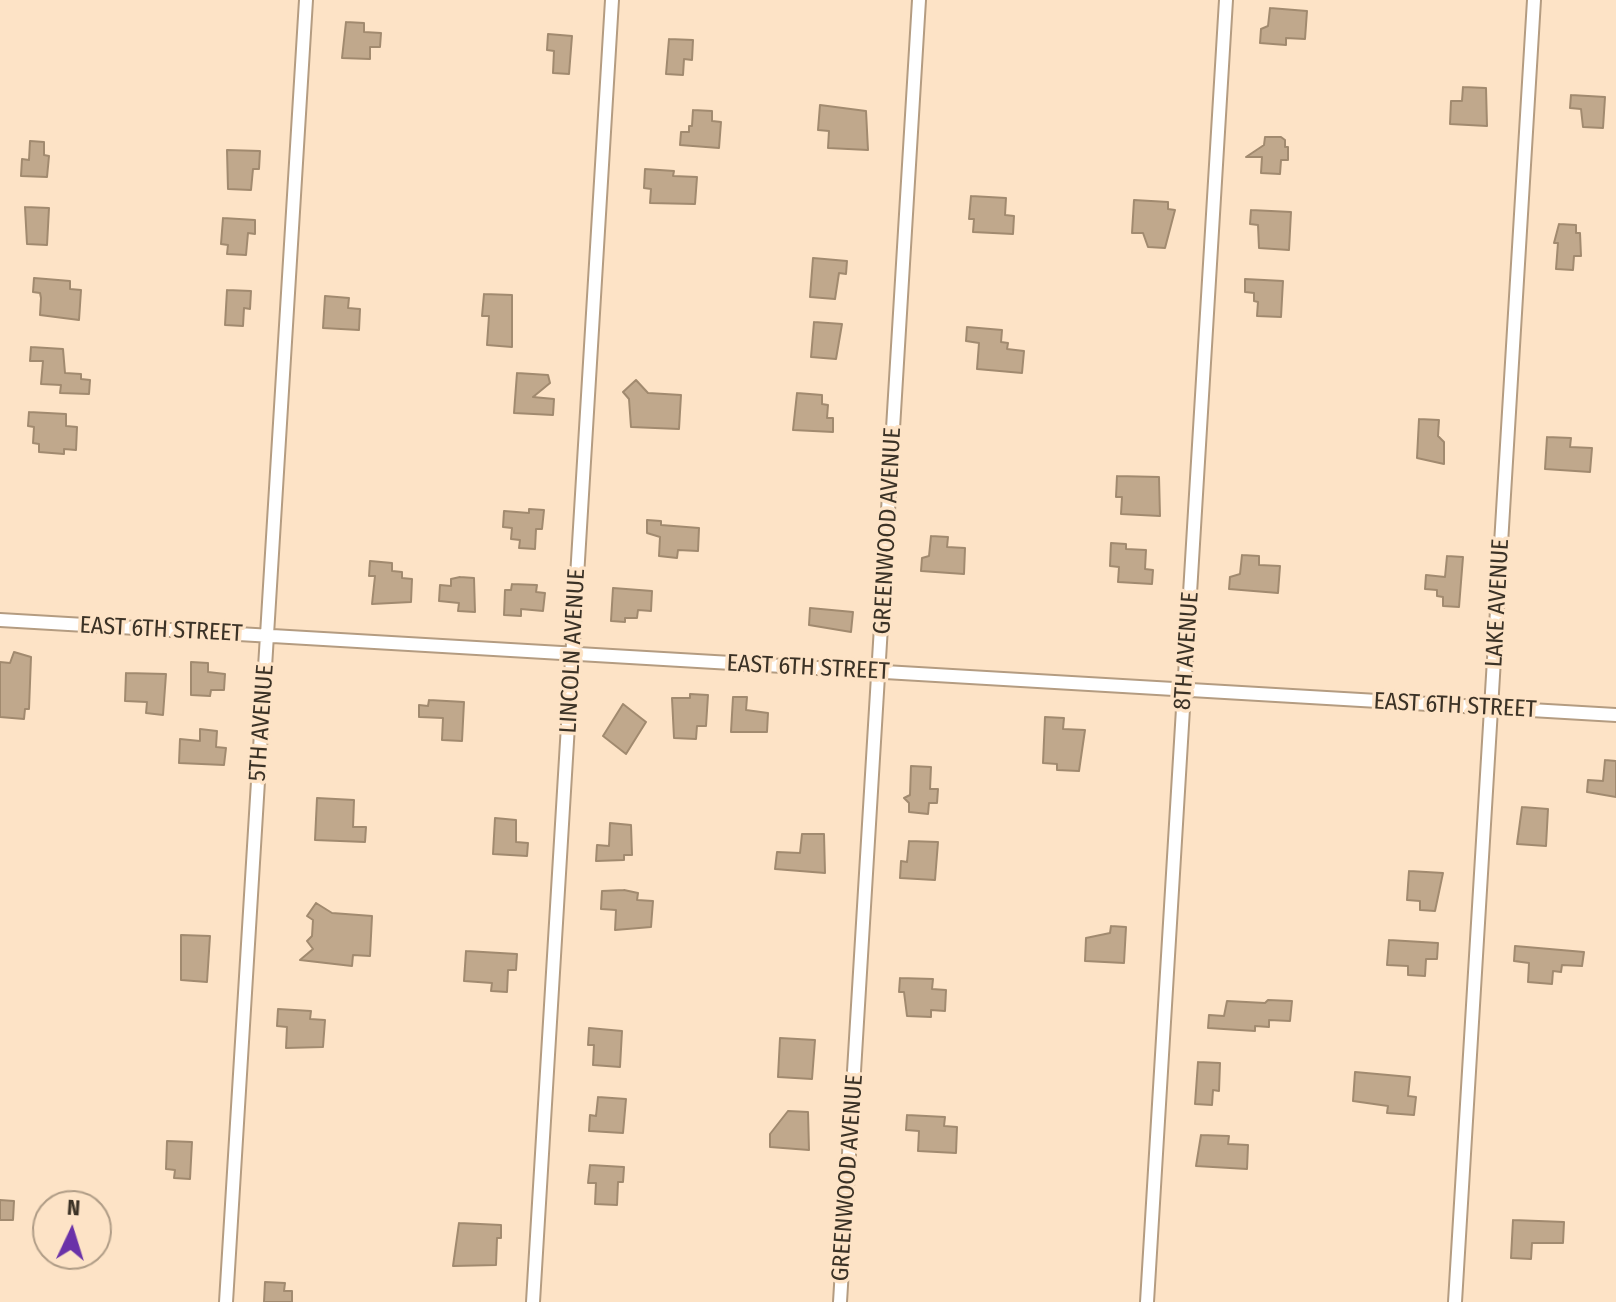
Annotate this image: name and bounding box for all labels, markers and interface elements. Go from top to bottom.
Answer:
street label: GREENWOOD AVENUE [868,427,908,635]
street label: LAKE AVENUE [1480,538,1516,668]
street label: LINCOLN AVENUE [554,568,592,734]
street label: 8TH AVENUE [1169,591,1205,711]
street label: EAST 6TH STREET [79,611,243,649]
street label: EAST 6TH STREET [726,649,890,687]
street label: 5TH AVENUE [244,664,280,782]
street label: EAST 6TH STREET [1373,687,1537,725]
street label: GREENWOOD AVENUE [826,1074,870,1282]
north arrow [32,1190,112,1270]
text: N [66,1194,81,1221]

